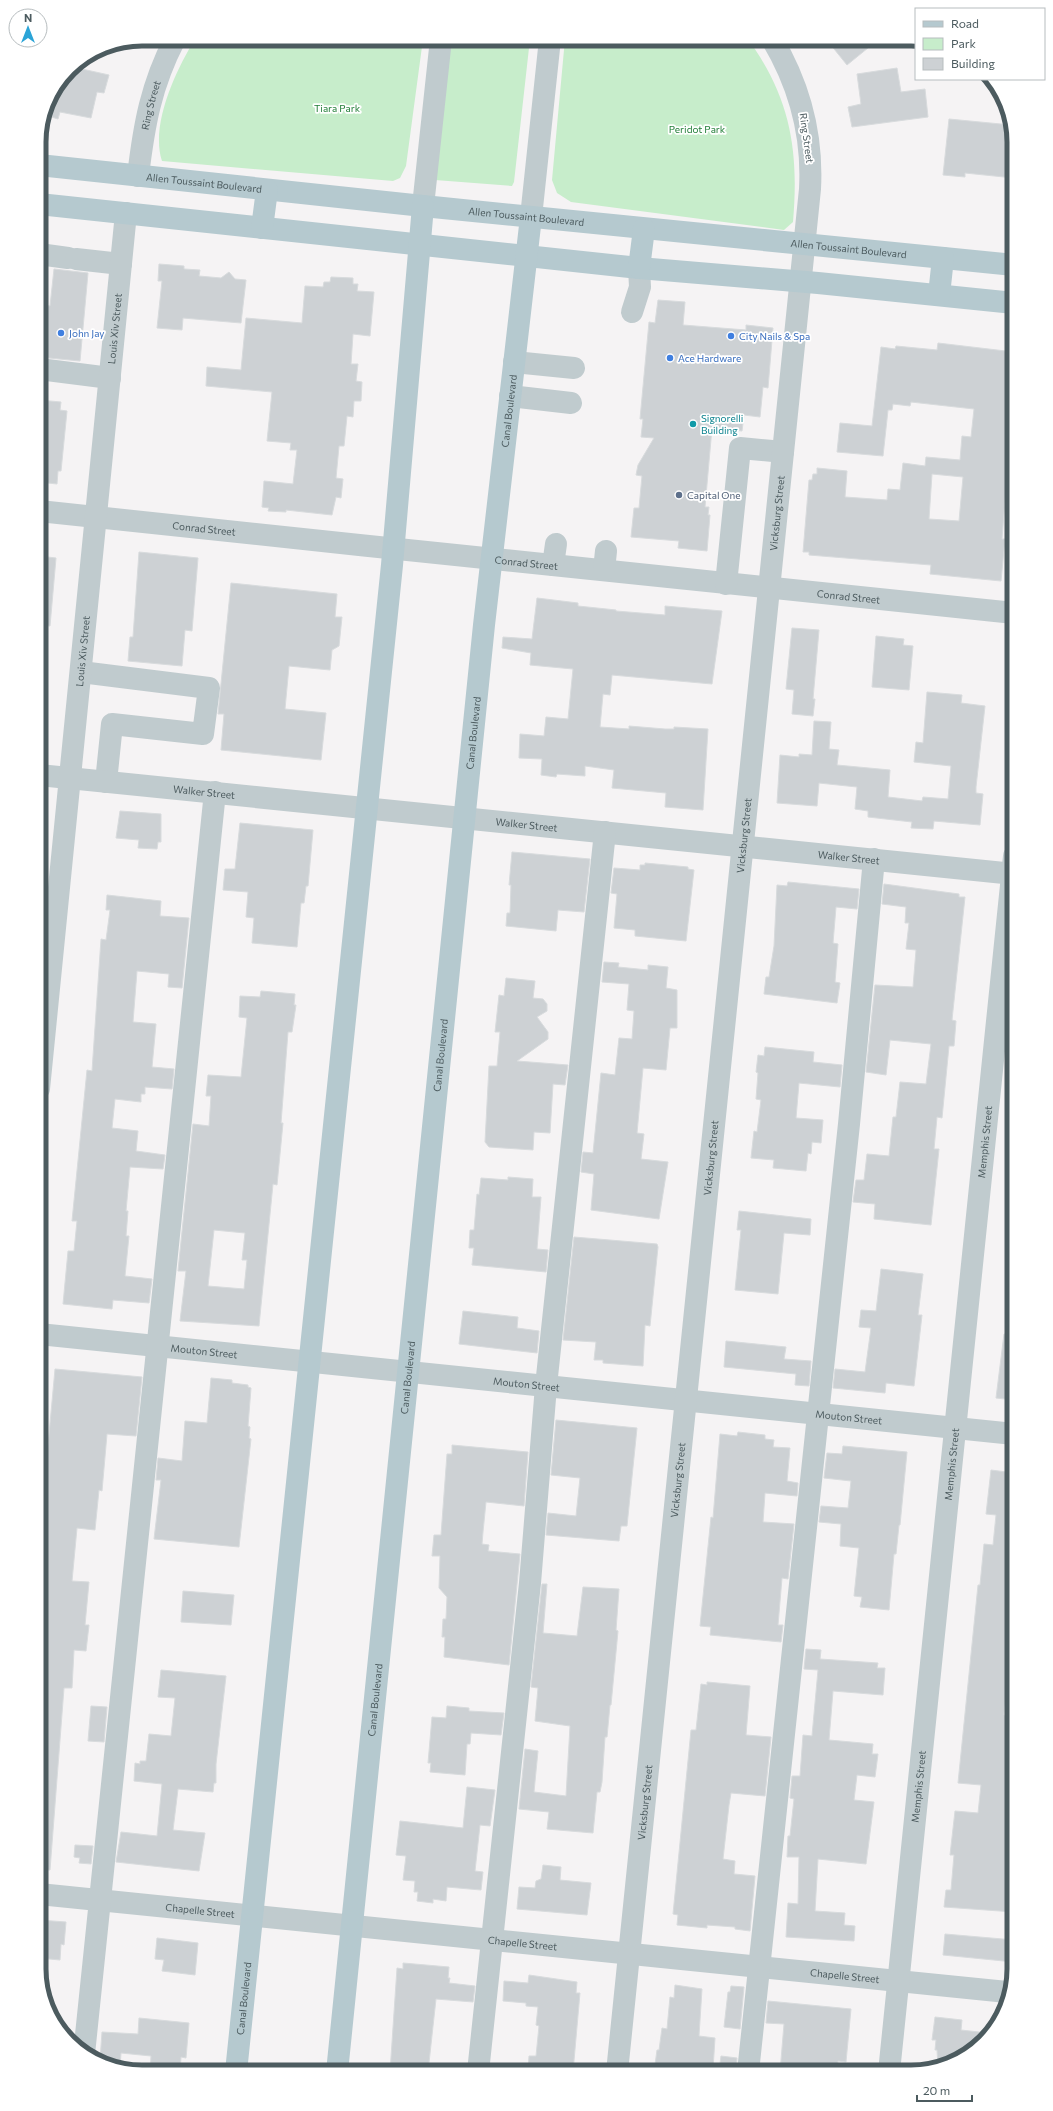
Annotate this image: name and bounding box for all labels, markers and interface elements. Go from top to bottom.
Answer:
north arrow [8,8,48,48]
legend [915,8,1045,80]
text: N [24,11,32,24]
text: Road [951,16,979,30]
text: Park [951,36,977,50]
text: Building [951,56,995,70]
street label: Ring Street [139,79,163,131]
park label: Tiara Park [314,102,361,114]
street label: Ring Street [798,112,816,164]
park label: Peridot Park [669,123,726,135]
street label: Allen Toussaint Boulevard [146,170,263,195]
street label: Allen Toussaint Boulevard [468,205,585,228]
street label: Allen Toussaint Boulevard [790,237,907,260]
street label: Louis Xiv Street [105,293,124,365]
place label: John Jay [69,327,104,339]
marker: John Jay [56,328,66,338]
place label: City Nails & Spa [739,330,810,342]
marker: City Nails & Spa [726,331,736,341]
place label: Ace Hardware [678,352,741,364]
marker: Ace Hardware [665,353,675,363]
street label: Canal Boulevard [499,374,519,448]
place label: Signorelli Building [701,412,743,436]
marker: Signorelli Building [688,419,698,429]
street label: Vicksburg Street [767,475,787,551]
place label: Capital One [687,489,741,501]
marker: Capital One [674,490,684,500]
street label: Conrad Street [172,519,236,538]
street label: Conrad Street [494,553,559,572]
street label: Conrad Street [816,587,881,606]
street label: Louis Xiv Street [73,615,92,687]
street label: Canal Boulevard [463,696,483,770]
street label: Walker Street [173,783,236,801]
street label: Vicksburg Street [734,797,754,874]
street label: Walker Street [495,815,558,834]
street label: Walker Street [817,848,880,866]
street label: Canal Boulevard [431,1018,450,1092]
street label: Memphis Street [975,1105,994,1179]
street label: Vicksburg Street [701,1120,721,1196]
street label: Canal Boulevard [398,1340,417,1415]
street label: Mouton Street [170,1342,238,1360]
street label: Mouton Street [492,1375,560,1393]
street label: Mouton Street [815,1408,883,1426]
street label: Memphis Street [942,1427,961,1501]
street label: Vicksburg Street [668,1442,687,1518]
street label: Canal Boulevard [365,1663,384,1737]
street label: Memphis Street [909,1750,928,1823]
street label: Vicksburg Street [635,1764,654,1841]
street label: Chapelle Street [165,1901,235,1920]
street label: Chapelle Street [487,1933,558,1952]
street label: Canal Boulevard [234,1961,253,2035]
street label: Chapelle Street [810,1966,880,1985]
scale bar [917,2077,972,2103]
text: 20 m [923,2083,950,2097]

